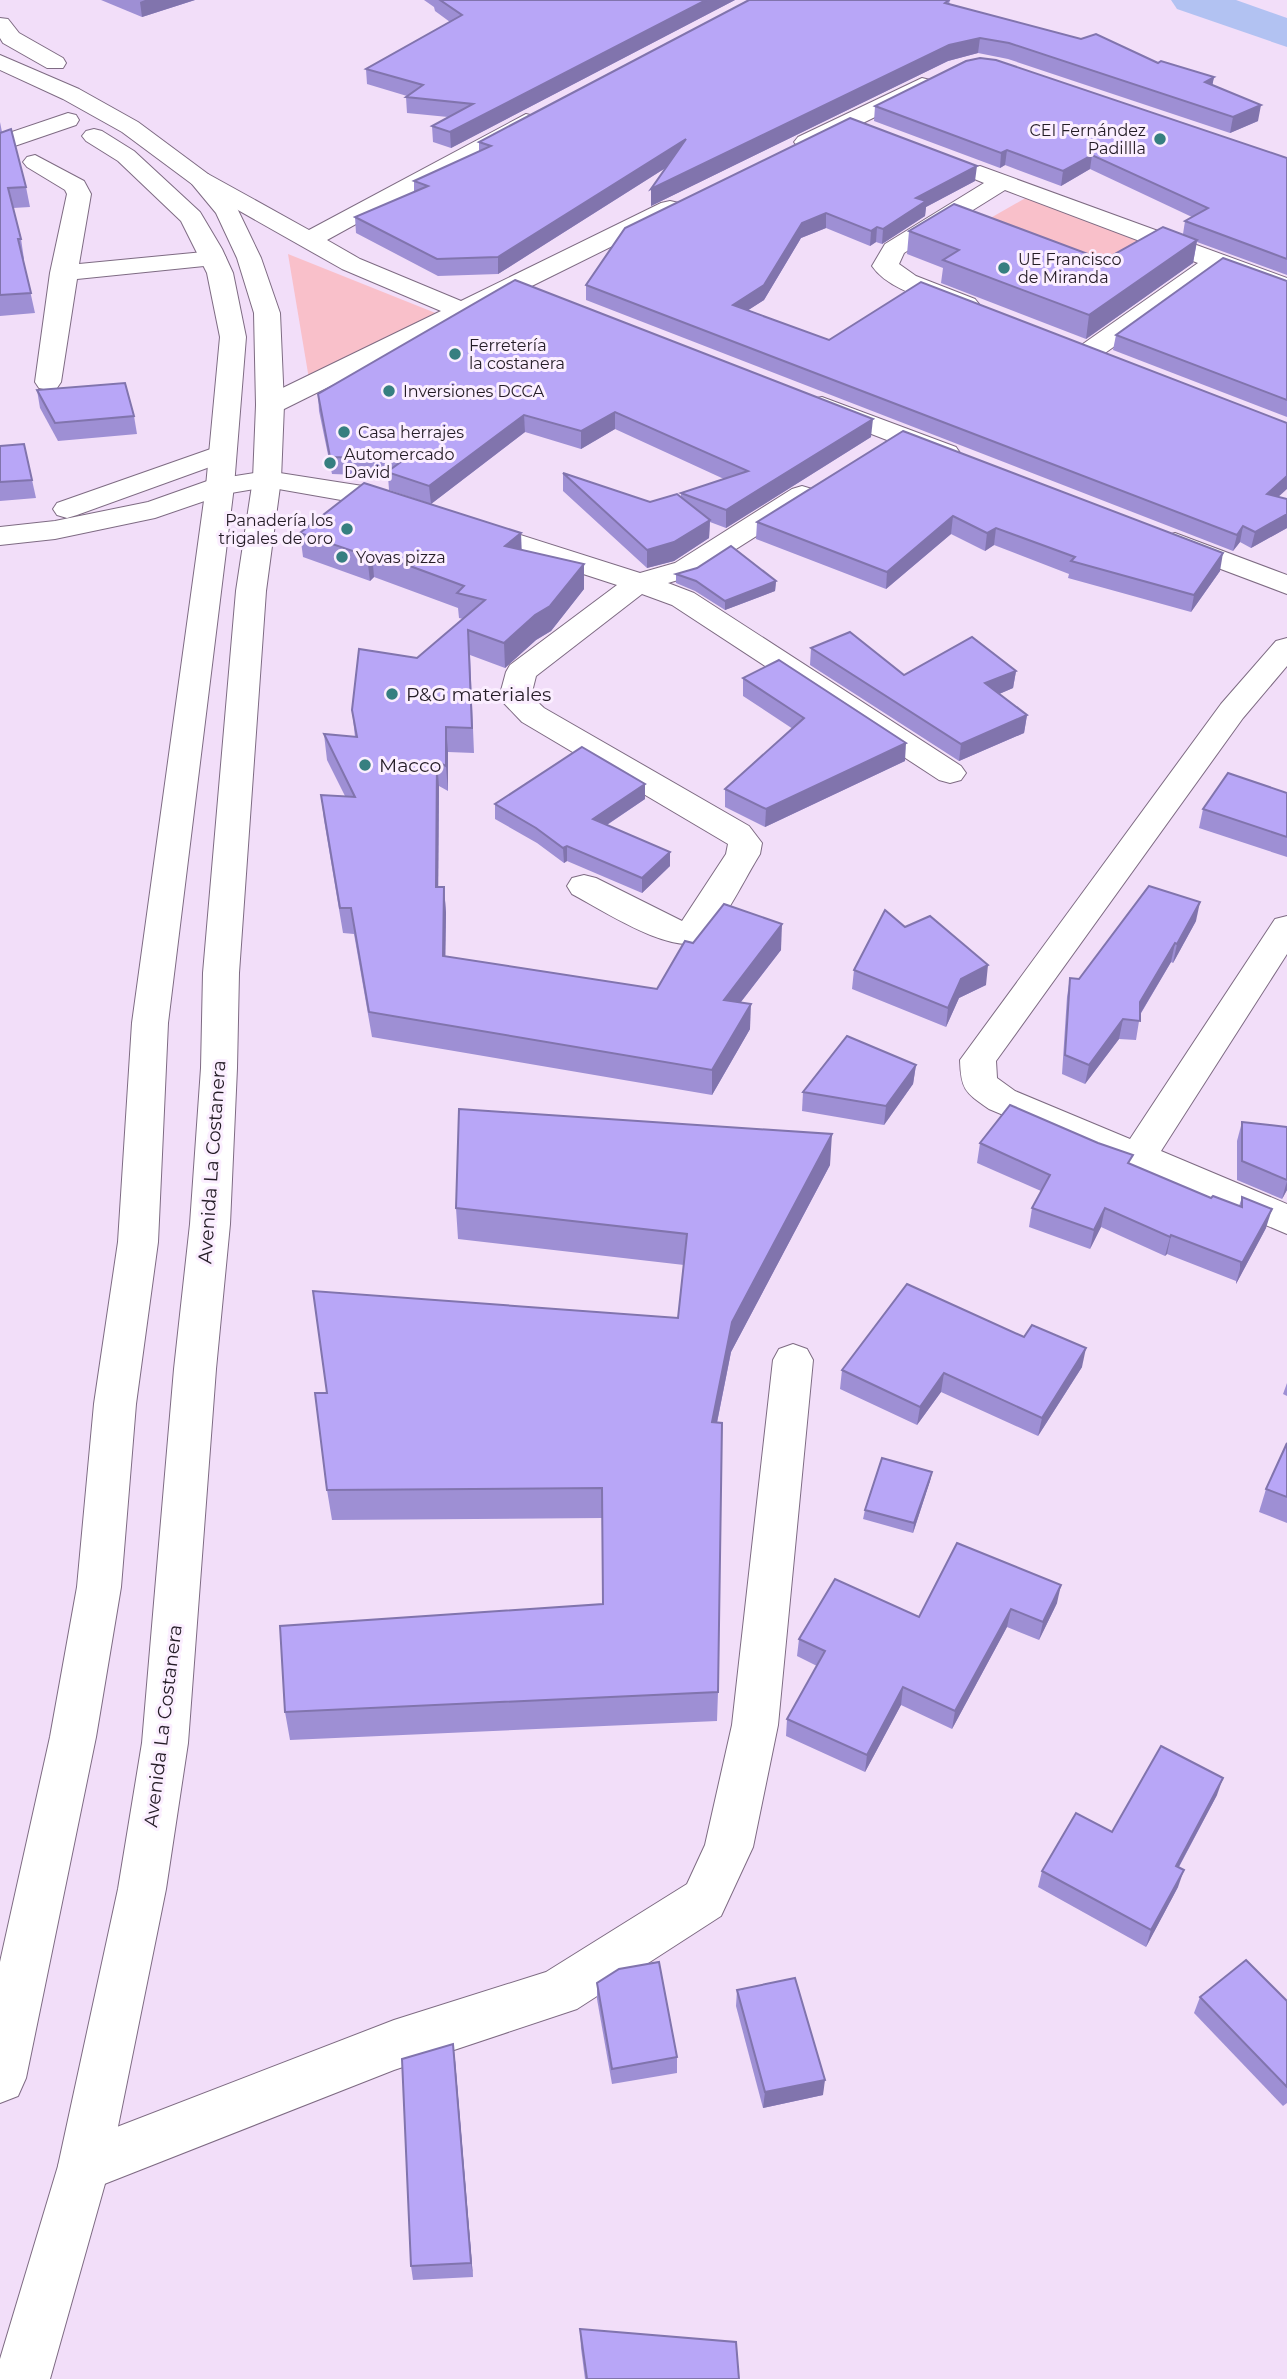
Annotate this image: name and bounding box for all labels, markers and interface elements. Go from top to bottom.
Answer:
place label: CEI Fernández Padillla [1029,121,1146,158]
marker: CEI Fernández Padillla [1152,131,1168,147]
place label: UE Francisco de Miranda [1018,250,1121,287]
marker: UE Francisco de Miranda [996,260,1012,276]
place label: Ferretería la costanera [469,336,565,373]
marker: Ferretería la costanera [447,346,463,362]
place label: Inversiones DCCA [403,382,545,401]
marker: Inversiones DCCA [381,383,397,399]
place label: Casa herrajes [358,423,464,442]
marker: Casa herrajes [336,424,352,440]
place label: Automercado David [344,445,454,482]
marker: Automercado David [322,455,338,471]
place label: Panadería los trigales de oro [219,511,333,548]
marker: Panadería los trigales de oro [339,521,355,537]
place label: Yovas pizza [356,548,446,567]
marker: Yovas pizza [334,549,350,565]
place label: P&G materiales [406,683,551,706]
marker: P&G materiales [384,686,400,702]
place label: Macco [379,754,441,777]
marker: Macco [357,757,373,773]
street label: Avenida La Costanera [193,1059,231,1265]
street label: Avenida La Costanera [139,1623,187,1829]

